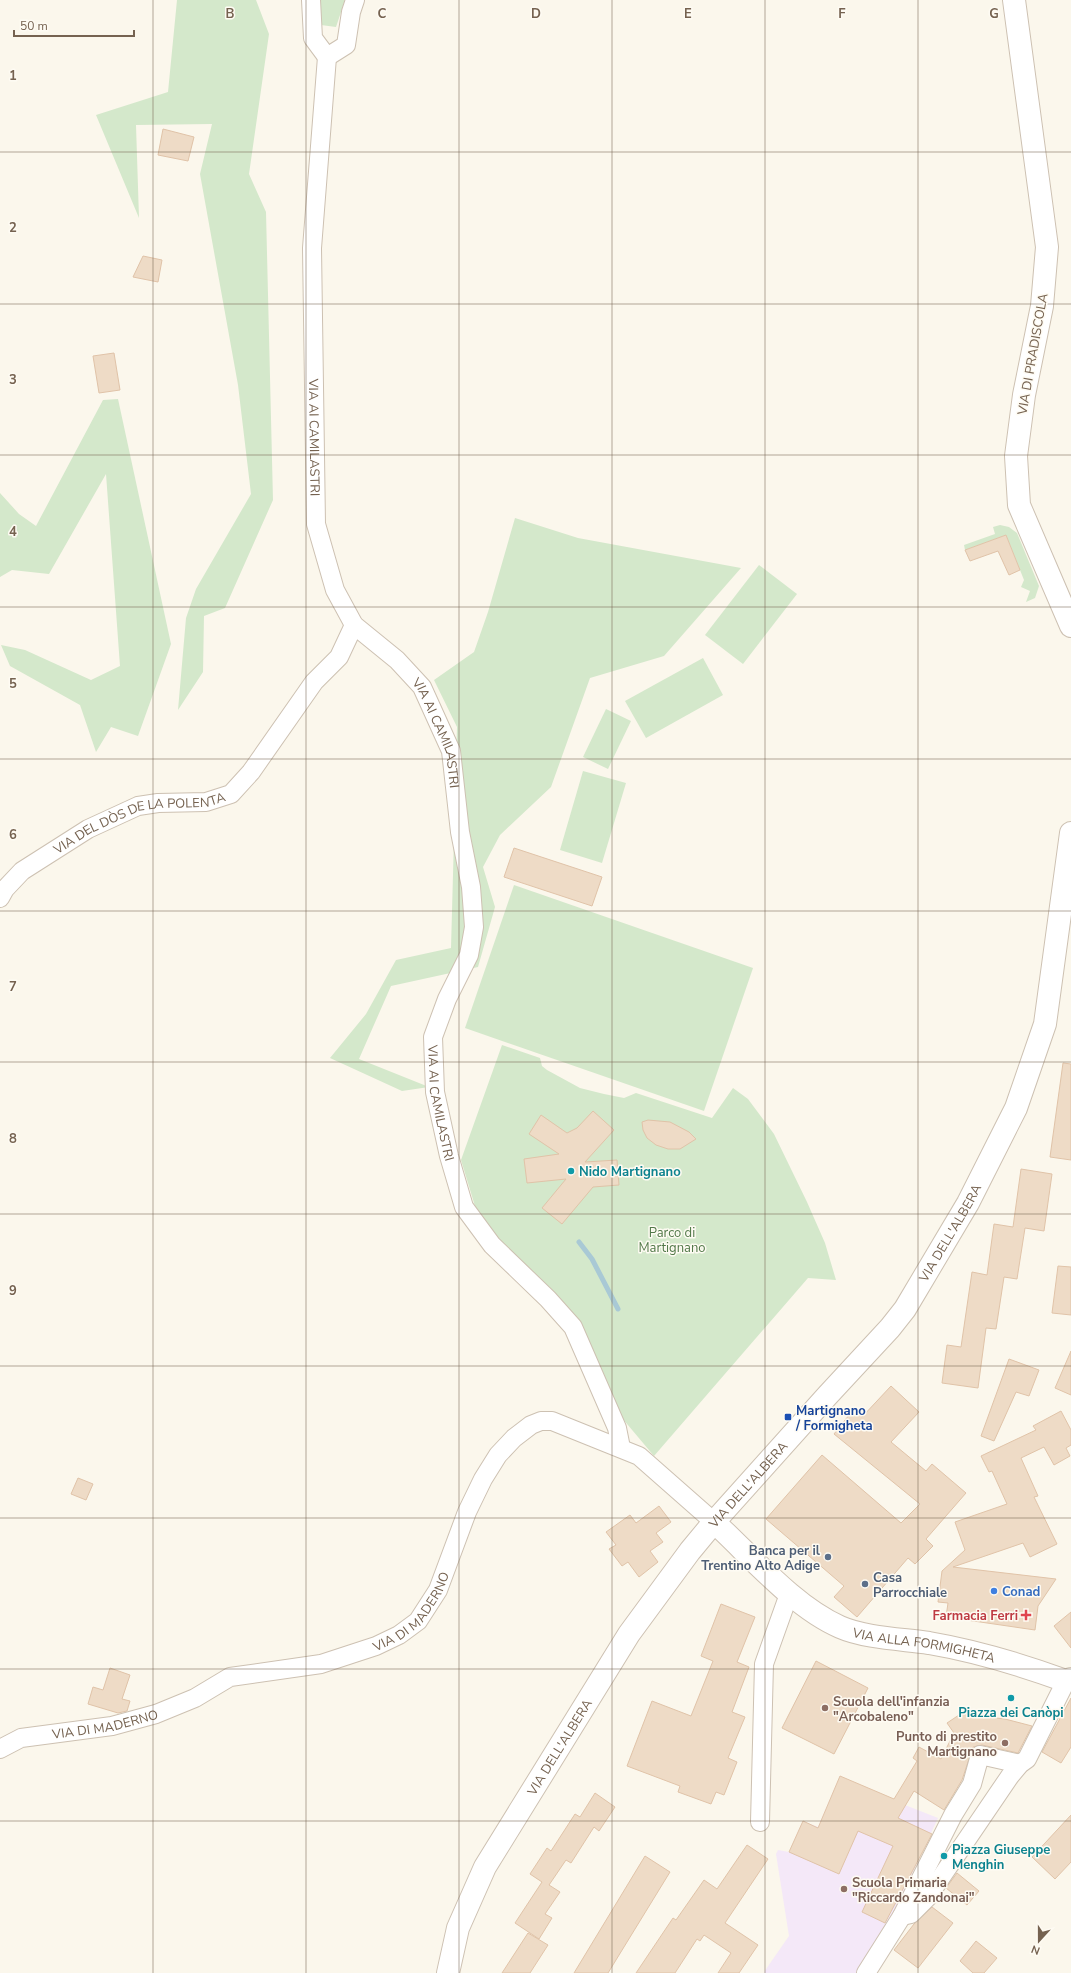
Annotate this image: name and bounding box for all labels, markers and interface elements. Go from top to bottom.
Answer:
text: B [226,5,235,23]
text: C [378,5,387,23]
text: D [531,5,541,23]
text: E [684,5,692,23]
text: F [838,5,846,23]
text: G [989,5,999,23]
scale bar [14,12,134,38]
text: 50 m [20,18,48,34]
text: 1 [9,67,17,85]
text: 2 [9,219,17,237]
street label: VIA DI PRADISCOLA [1013,291,1053,417]
text: 3 [9,371,17,389]
street label: VIA AI CAMILASTRI [304,377,324,496]
text: 4 [9,523,17,541]
street label: VIA AI CAMILASTRI [407,673,463,789]
text: 5 [9,675,17,693]
street label: VIA DEL DÒS DE LA POLENTA [49,788,228,859]
text: 6 [9,826,17,844]
text: 7 [9,978,17,996]
street label: VIA AI CAMILASTRI [423,1043,458,1163]
text: 8 [9,1130,17,1148]
place label: Nido Martignano [579,1163,681,1181]
marker: Nido Martignano [566,1166,576,1176]
street label: VIA DELL'ALBERA [915,1181,986,1286]
park label: Parco di Martignano [638,1224,706,1257]
text: 9 [9,1282,17,1300]
place label: Martignano / Formigheta [795,1402,873,1435]
marker: Martignano / Formigheta [783,1412,793,1422]
street label: VIA DELL'ALBERA [704,1437,792,1533]
place label: Banca per il Trentino Alto Adige [701,1542,821,1575]
marker: Banca per il Trentino Alto Adige [823,1552,833,1562]
street label: VIA DI MADERNO [369,1569,454,1657]
place label: Casa Parrocchiale [873,1569,947,1602]
marker: Casa Parrocchiale [860,1579,870,1589]
place label: Conad [1002,1583,1040,1601]
marker: Conad [989,1586,999,1596]
place label: Farmacia Ferri [933,1607,1018,1625]
marker: Farmacia Ferri [1021,1610,1031,1620]
street label: VIA ALLA FORMIGHETA [850,1624,998,1668]
place label: Scuola dell'infanzia "Arcobaleno" [833,1693,950,1726]
marker: Piazza dei Canòpi [1006,1693,1016,1703]
street label: VIA DELL'ALBERA [523,1695,597,1800]
marker: Scuola dell'infanzia "Arcobaleno" [820,1703,830,1713]
place label: Piazza dei Canòpi [958,1704,1064,1722]
street label: VIA DI MADERNO [50,1706,160,1744]
place label: Punto di prestito Martignano [896,1728,997,1761]
marker: Punto di prestito Martignano [1000,1738,1010,1748]
place label: Piazza Giuseppe Menghin [952,1841,1050,1874]
marker: Piazza Giuseppe Menghin [939,1851,949,1861]
place label: Scuola Primaria "Riccardo Zandonai" [852,1874,975,1907]
marker: Scuola Primaria "Riccardo Zandonai" [839,1884,849,1894]
north arrow [1019,1921,1059,1961]
text: N [1029,1941,1042,1958]

